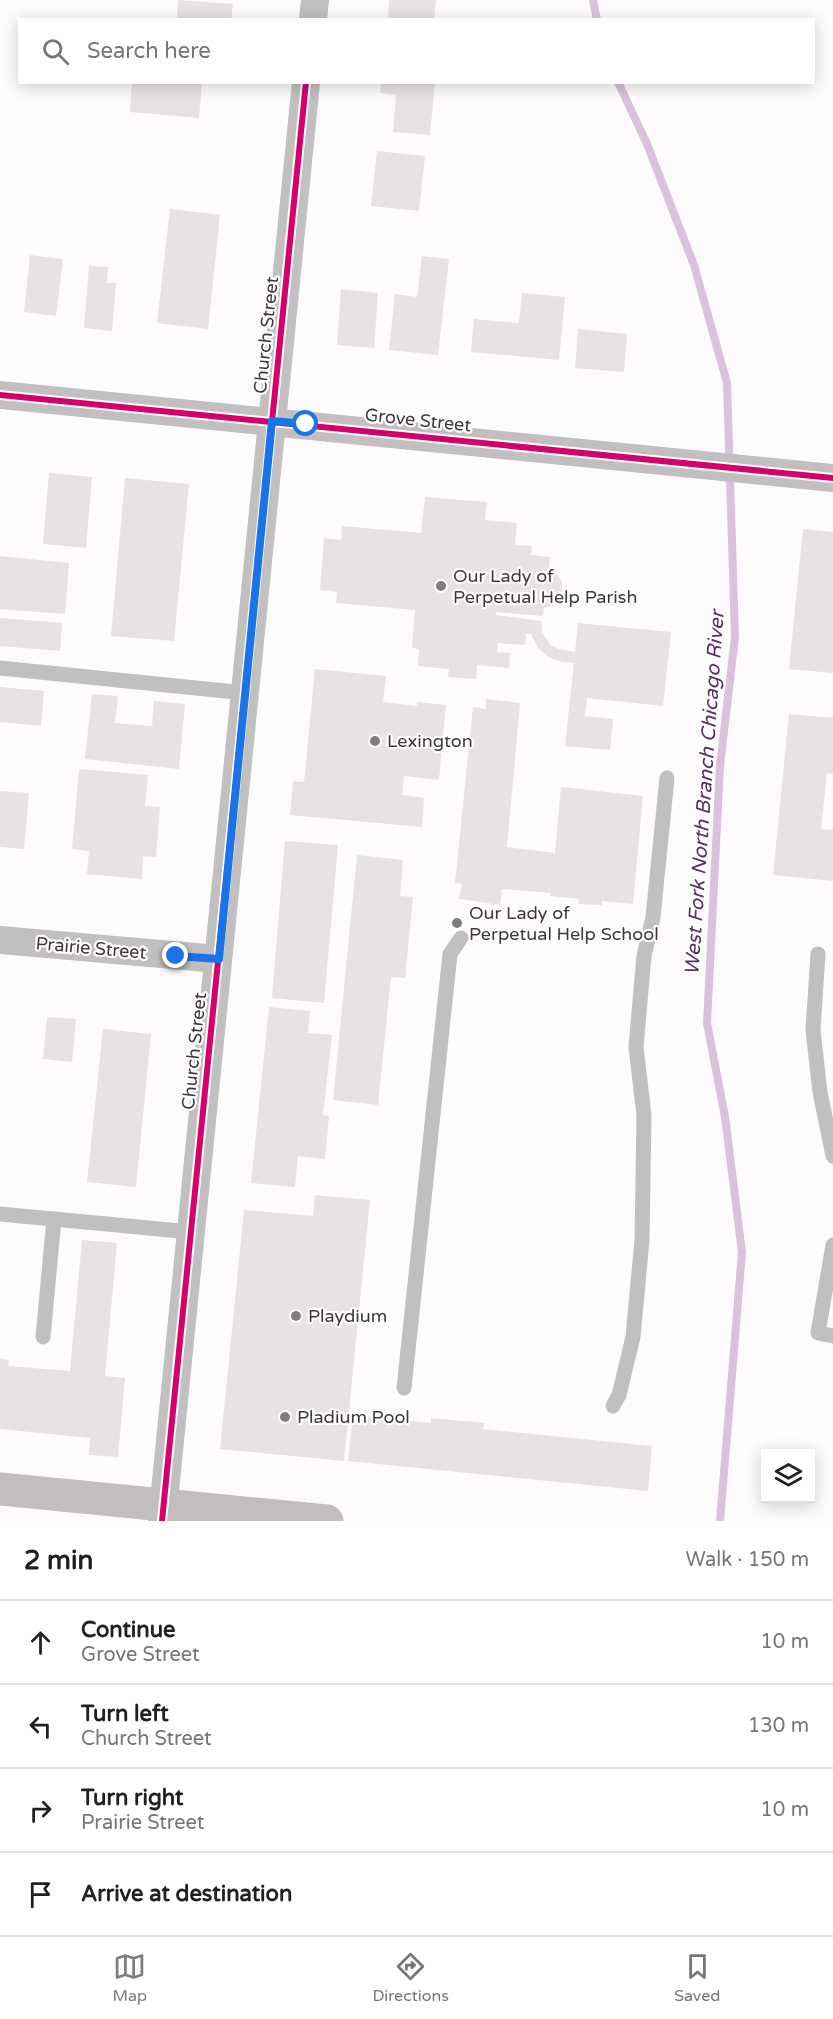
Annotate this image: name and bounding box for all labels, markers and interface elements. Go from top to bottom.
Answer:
search box [18,18,815,84]
icon: search [39,35,72,68]
text: Search here [87,38,211,64]
street label: Church Street [249,275,283,395]
street label: Grove Street [364,403,472,437]
route start [292,410,318,436]
place label: Our Lady of Perpetual Help Parish [453,565,637,608]
marker: Our Lady of Perpetual Help Parish [434,579,448,593]
water label: West Fork North Branch Chicago River [680,608,730,976]
place label: Lexington [387,730,473,752]
marker: Lexington [368,734,382,748]
place label: Our Lady of Perpetual Help School [469,902,659,945]
marker: Our Lady of Perpetual Help School [450,916,464,930]
street label: Prairie Street [35,932,147,964]
route end [162,942,188,968]
street label: Church Street [177,991,211,1111]
place label: Playdium [308,1305,387,1327]
marker: Playdium [289,1309,303,1323]
place label: Pladium Pool [297,1406,410,1428]
marker: Pladium Pool [278,1410,292,1424]
map controls [761,1449,815,1503]
button: layers [761,1449,815,1503]
text: 2 min [24,1545,93,1576]
text: Walk · 150 m [686,1548,809,1572]
text: Continue [81,1617,176,1643]
icon: ahead [24,1626,57,1659]
text: 10 m [760,1630,809,1654]
text: Grove Street [81,1643,200,1667]
text: Turn left [81,1701,169,1727]
icon: left [24,1710,57,1743]
text: 130 m [748,1714,809,1738]
text: Church Street [81,1727,212,1751]
text: Turn right [81,1785,183,1811]
icon: right [24,1794,57,1827]
text: 10 m [760,1798,809,1822]
text: Prairie Street [81,1811,204,1835]
icon: arrive [24,1878,57,1911]
text: Arrive at destination [81,1881,292,1907]
tab: Map [113,1950,147,2006]
tab: Directions [372,1950,449,2006]
tab: Saved [674,1950,720,2006]

